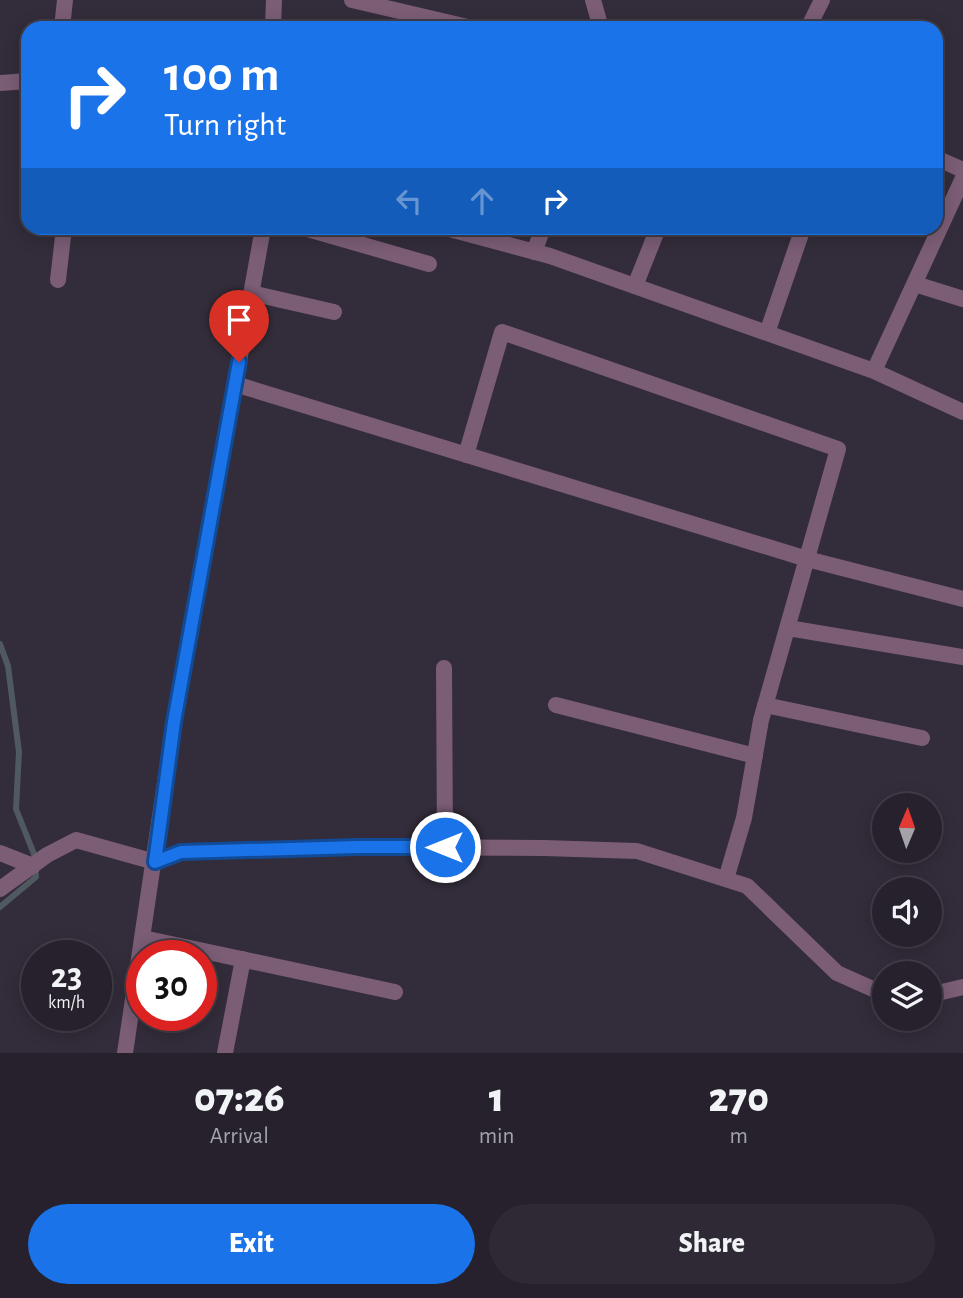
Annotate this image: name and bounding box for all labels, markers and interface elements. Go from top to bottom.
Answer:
icon: right [49,49,140,140]
text: 100 m [164,51,280,100]
text: Turn right [164,109,286,141]
icon: left [390,182,428,220]
icon: ahead [463,182,501,220]
icon: right [536,182,574,220]
pin [209,290,269,362]
icon: arrive [220,301,258,339]
north arrow [872,793,942,863]
map controls [872,793,942,1031]
position arrow [408,810,482,884]
button: sound [872,877,942,947]
speed limit sign: 30 [126,940,217,1031]
text: 23 [51,959,82,994]
button: layers [872,961,942,1031]
text: km/h [48,994,85,1012]
text: 07:26 [194,1077,285,1119]
text: 1 [489,1077,504,1119]
text: 270 [709,1077,769,1119]
text: Arrival [210,1125,269,1148]
text: min [479,1125,514,1148]
text: m [730,1125,748,1148]
button: Exit [28,1204,475,1284]
button: Share [489,1204,935,1284]

